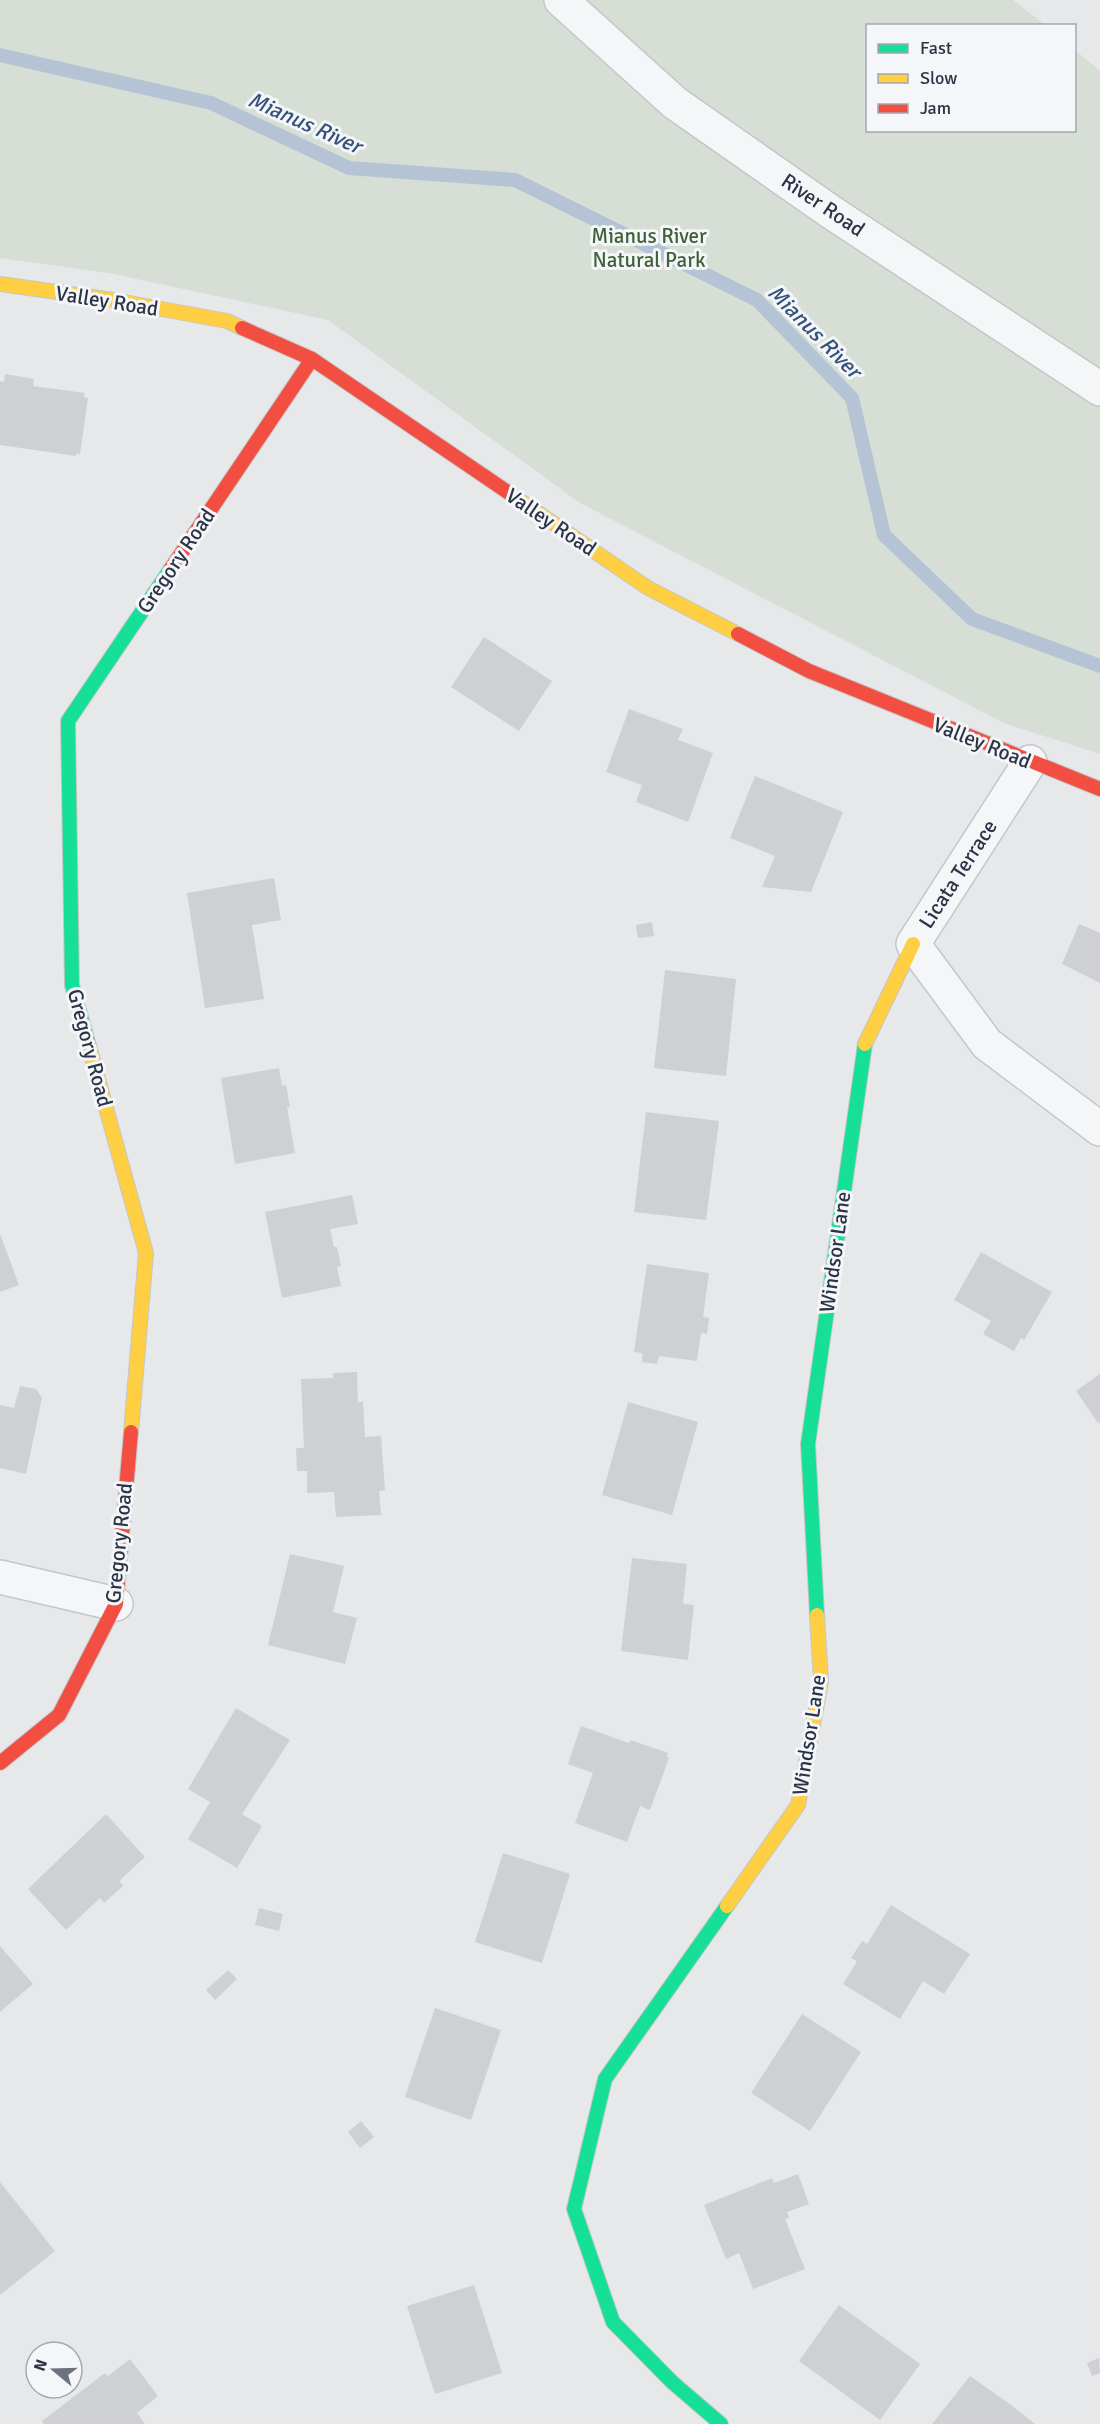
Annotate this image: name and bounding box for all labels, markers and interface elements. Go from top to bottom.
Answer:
legend [866,24,1076,132]
text: Fast [920,37,952,59]
text: Slow [920,67,957,89]
water label: Mianus River [244,85,368,161]
text: Jam [920,97,951,119]
street label: River Road [776,168,870,242]
park label: Mianus River Natural Park [591,223,707,273]
water label: Mianus River [762,279,869,386]
street label: Valley Road [54,280,160,322]
street label: Valley Road [501,482,601,562]
street label: Gregory Road [131,504,221,618]
street label: Valley Road [929,712,1035,774]
street label: Licata Terrace [913,815,1003,933]
street label: Gregory Road [62,986,118,1110]
street label: Windsor Lane [814,1190,856,1314]
street label: Gregory Road [100,1481,138,1605]
street label: Windsor Lane [787,1673,831,1797]
north arrow [24,2340,84,2400]
text: N [29,2357,52,2374]

